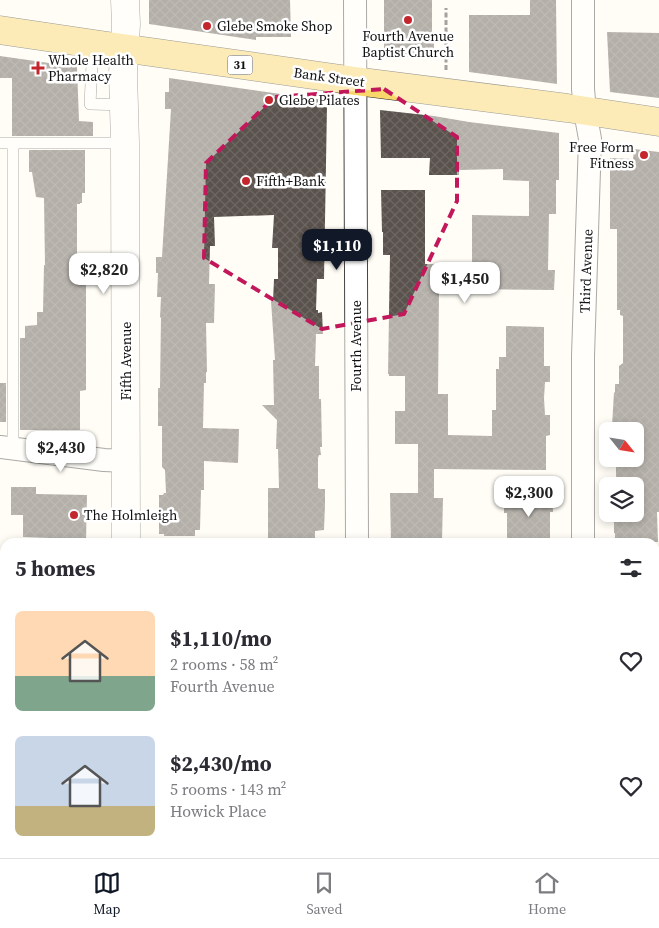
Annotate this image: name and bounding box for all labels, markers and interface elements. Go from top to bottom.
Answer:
marker: Fourth Avenue Baptist Church [402,14,414,26]
place label: Glebe Smoke Shop [217,16,332,36]
marker: Glebe Smoke Shop [201,20,213,32]
place label: Fourth Avenue Baptist Church [362,26,454,62]
place label: Whole Health Pharmacy [48,50,134,86]
road number: 31 [228,56,252,74]
marker: Whole Health Pharmacy [32,62,44,74]
street label: Bank Street [292,62,366,92]
place label: Glebe Pilates [279,90,360,110]
marker: Glebe Pilates [263,94,275,106]
place label: Free Form Fitness [569,137,634,173]
marker: Free Form Fitness [638,149,650,161]
place label: Fifth+Bank [256,171,325,191]
marker: Fifth+Bank [240,175,252,187]
pin: $1,110 [296,228,378,271]
street label: Third Avenue [575,229,597,313]
text: $1,110 [313,234,361,256]
pin: $2,820 [63,252,145,295]
text: $2,820 [80,258,128,280]
pin: $1,450 [424,262,506,304]
text: $1,450 [441,267,489,289]
street label: Fourth Avenue [346,300,366,392]
street label: Fifth Avenue [116,322,136,400]
north arrow [599,422,644,468]
map controls [599,422,644,522]
pin: $2,430 [20,430,102,473]
text: $2,430 [37,436,85,458]
pin: $2,300 [488,476,570,518]
button: layers [599,477,644,522]
text: $2,300 [505,481,553,503]
place label: The Holmleigh [84,505,177,525]
marker: The Holmleigh [68,509,80,521]
text: 5 homes [15,554,95,583]
icon: filters [617,554,645,582]
text: $1,110/mo [170,624,272,653]
icon: home [55,631,115,691]
icon: heart [617,647,645,675]
text: 2 rooms · 58 m² [170,653,278,675]
text: Fourth Avenue [170,675,275,697]
text: $2,430/mo [170,749,272,778]
icon: home [55,756,115,816]
icon: heart [617,772,645,800]
text: 5 rooms · 143 m² [170,778,286,800]
text: Howick Place [170,800,266,822]
tab: Map [93,869,121,919]
tab: Saved [306,869,342,919]
tab: Home [528,869,566,919]

